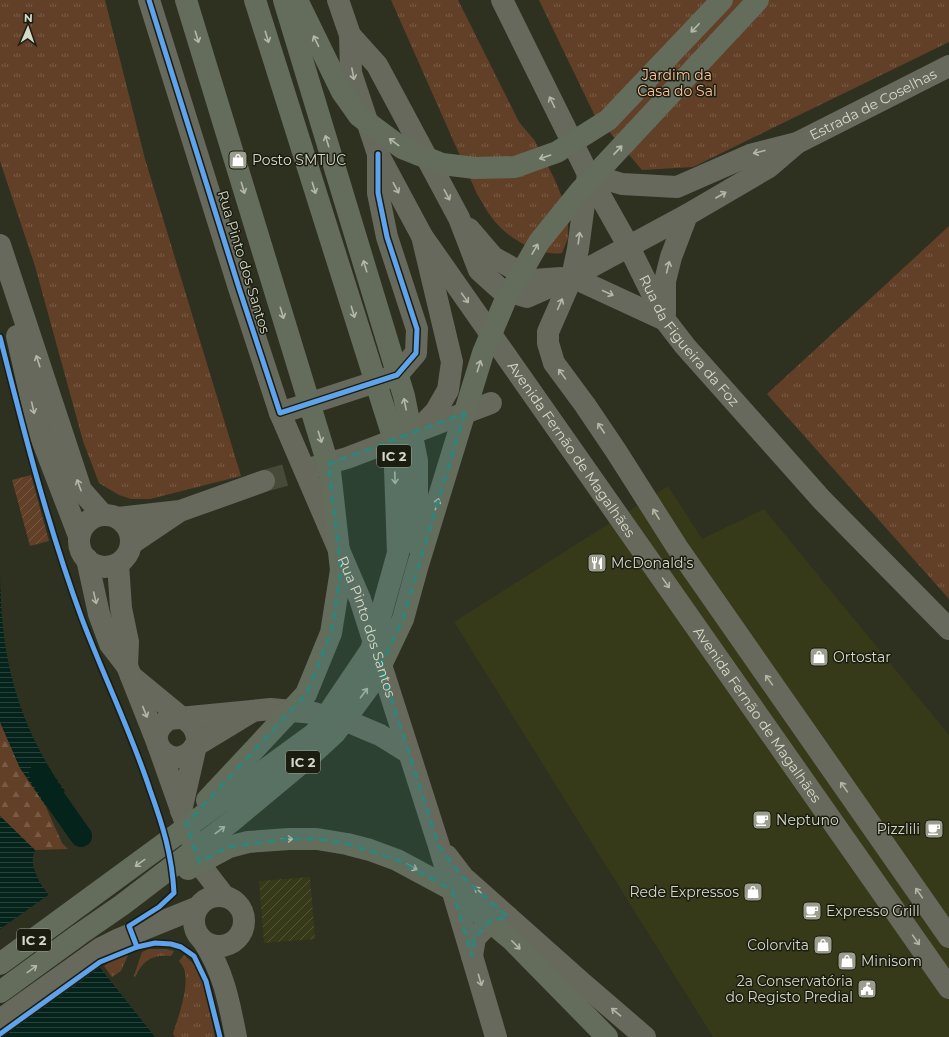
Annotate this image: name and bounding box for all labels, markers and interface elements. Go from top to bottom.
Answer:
north arrow [8,8,48,48]
text: N [24,11,33,25]
one-way arrow [690,23,700,33]
one-way arrow [194,31,201,44]
one-way arrow [264,31,271,44]
one-way arrow [312,35,320,47]
street label: Estrada de Coselhas [806,65,940,144]
park label: Jardim da Casa do Sal [637,66,717,100]
one-way arrow [349,67,357,80]
one-way arrow [548,96,555,108]
one-way arrow [323,135,330,148]
one-way arrow [388,138,399,146]
one-way arrow [614,145,623,155]
shop icon: Posto SMTUC [227,149,249,171]
one-way arrow [753,149,766,157]
place label: Posto SMTUC [252,151,346,169]
one-way arrow [539,153,551,161]
one-way arrow [311,181,318,194]
one-way arrow [240,182,247,195]
one-way arrow [393,182,400,194]
street label: Rua Pinto dos Santos [214,188,274,336]
one-way arrow [443,188,451,200]
one-way arrow [715,191,727,199]
one-way arrow [575,232,583,245]
one-way arrow [532,243,540,255]
one-way arrow [361,260,368,273]
one-way arrow [665,261,673,274]
street label: Rua da Figueira da Foz [635,272,743,410]
one-way arrow [601,290,613,297]
one-way arrow [461,292,469,303]
one-way arrow [557,299,564,311]
one-way arrow [279,306,286,319]
one-way arrow [350,306,358,318]
one-way arrow [34,356,42,368]
street label: Avenida Fernão de Magalhães [504,358,640,541]
one-way arrow [476,360,483,373]
one-way arrow [558,368,566,379]
one-way arrow [401,398,409,411]
one-way arrow [30,401,38,414]
one-way arrow [597,423,605,434]
one-way arrow [317,430,324,443]
road number: IC 2 [377,445,411,467]
one-way arrow [391,471,399,484]
one-way arrow [75,479,83,491]
one-way arrow [434,497,441,510]
one-way arrow [652,509,660,520]
restaurant icon: McDonald's [586,552,608,574]
street label: Rua Pinto dos Santos [334,553,400,700]
place label: McDonald's [611,554,693,572]
one-way arrow [662,577,670,588]
one-way arrow [92,591,99,604]
street label: Avenida Fernão de Magalhães [690,623,825,806]
shop icon: Ortostar [808,646,830,668]
place label: Ortostar [833,648,891,666]
one-way arrow [765,675,774,686]
one-way arrow [360,688,369,699]
one-way arrow [142,706,149,718]
road number: IC 2 [286,751,320,773]
one-way arrow [840,781,848,792]
cafe icon: Neptuno [751,809,773,831]
place label: Neptuno [776,811,839,829]
cafe icon: Pizzlili [923,818,945,840]
place label: Pizzlili [877,820,920,838]
one-way arrow [215,826,226,834]
one-way arrow [280,835,293,843]
one-way arrow [134,858,145,867]
one-way arrow [406,864,418,872]
shop icon: Rede Expressos [742,881,764,903]
place label: Rede Expressos [630,883,739,901]
one-way arrow [474,886,484,896]
one-way arrow [915,888,923,899]
cafe icon: Expresso Grill [801,900,823,922]
place label: Expresso Grill [826,902,920,920]
road number: IC 2 [17,929,51,951]
shop icon: Colorvita [812,934,834,956]
one-way arrow [912,934,920,945]
place label: Colorvita [747,936,809,954]
one-way arrow [511,940,521,950]
shop icon: Minisom [836,950,858,972]
place label: Minisom [861,952,922,970]
one-way arrow [26,965,37,973]
place label: 2a Conservatória do Registo Predial [726,972,853,1006]
one-way arrow [477,974,484,987]
public building icon: 2a Conservatória do Registo Predial [856,978,878,1000]
one-way arrow [610,1007,621,1016]

